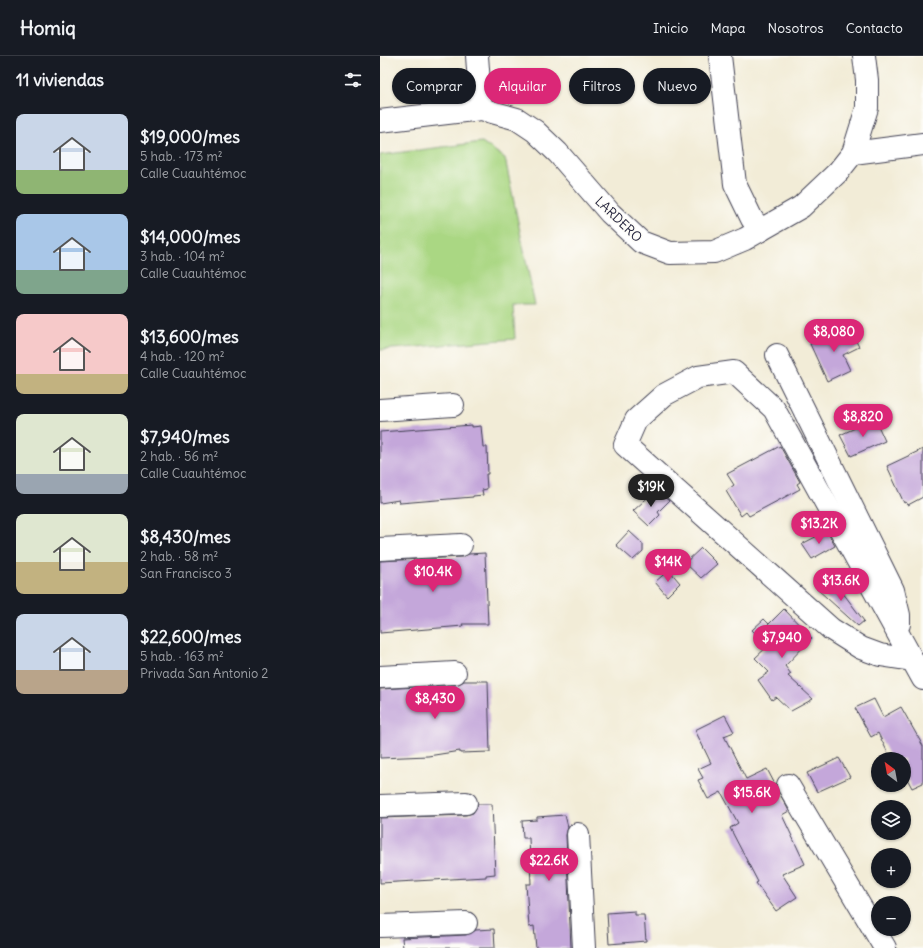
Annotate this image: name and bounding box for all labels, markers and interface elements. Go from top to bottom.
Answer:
text: Homiq [20,16,76,40]
text: Inicio [653,19,688,37]
text: Mapa [710,19,746,37]
text: Nosotros [768,19,824,37]
text: Contacto [846,19,903,37]
chip: Comprar [392,68,476,104]
chip: Alquilar [484,68,561,104]
chip: Filtros [569,68,635,104]
chip: Nuevo [643,68,711,104]
text: 11 viviendas [16,69,104,91]
icon: filters [342,69,364,91]
text: $19,000/mes [140,126,240,148]
icon: home [48,130,96,178]
text: 5 hab. · 173 m² [140,148,223,165]
text: Calle Cuauhtémoc [140,165,247,182]
street label: LARDERO [592,193,646,246]
text: $14,000/mes [140,226,240,248]
icon: home [48,230,96,278]
text: 3 hab. · 104 m² [140,248,225,265]
text: Calle Cuauhtémoc [140,265,247,282]
pin: $8,080 [801,319,867,353]
text: $8,080 [813,323,855,340]
text: $13,600/mes [140,326,239,348]
icon: home [48,330,96,378]
text: 4 hab. · 120 m² [140,348,225,365]
text: Calle Cuauhtémoc [140,365,247,382]
pin: $8,820 [830,404,896,438]
text: $8,820 [843,408,883,425]
text: $7,940/mes [140,426,230,448]
icon: home [48,430,96,478]
text: 2 hab. · 56 m² [140,448,218,465]
text: Calle Cuauhtémoc [140,465,247,482]
pin: $19K [627,474,675,508]
text: $19K [637,478,665,495]
pin: $13.2K [786,511,852,545]
text: $13.2K [800,515,838,532]
text: $8,430/mes [140,526,231,548]
icon: home [48,530,96,578]
text: 2 hab. · 58 m² [140,548,218,565]
pin: $14K [644,549,692,583]
text: $14K [654,553,682,570]
pin: $10.4K [400,559,466,593]
text: $10.4K [414,563,452,580]
text: San Francisco 3 [140,565,232,582]
pin: $13.6K [808,568,874,602]
text: $13.6K [822,572,860,589]
pin: $7,940 [749,625,815,659]
text: $22,600/mes [140,626,241,648]
text: $7,940 [762,629,802,646]
icon: home [48,630,96,678]
text: 5 hab. · 163 m² [140,648,224,665]
text: Privada San Antonio 2 [140,665,268,682]
pin: $8,430 [402,686,468,720]
text: $8,430 [415,690,455,707]
north arrow [871,752,911,792]
map controls [871,752,911,936]
pin: $15.6K [719,780,785,814]
text: $15.6K [733,784,771,801]
button: layers [871,800,911,840]
pin: $22.6K [516,848,582,882]
button: + [871,848,911,888]
text: $22.6K [529,852,569,869]
button: − [871,896,911,936]

